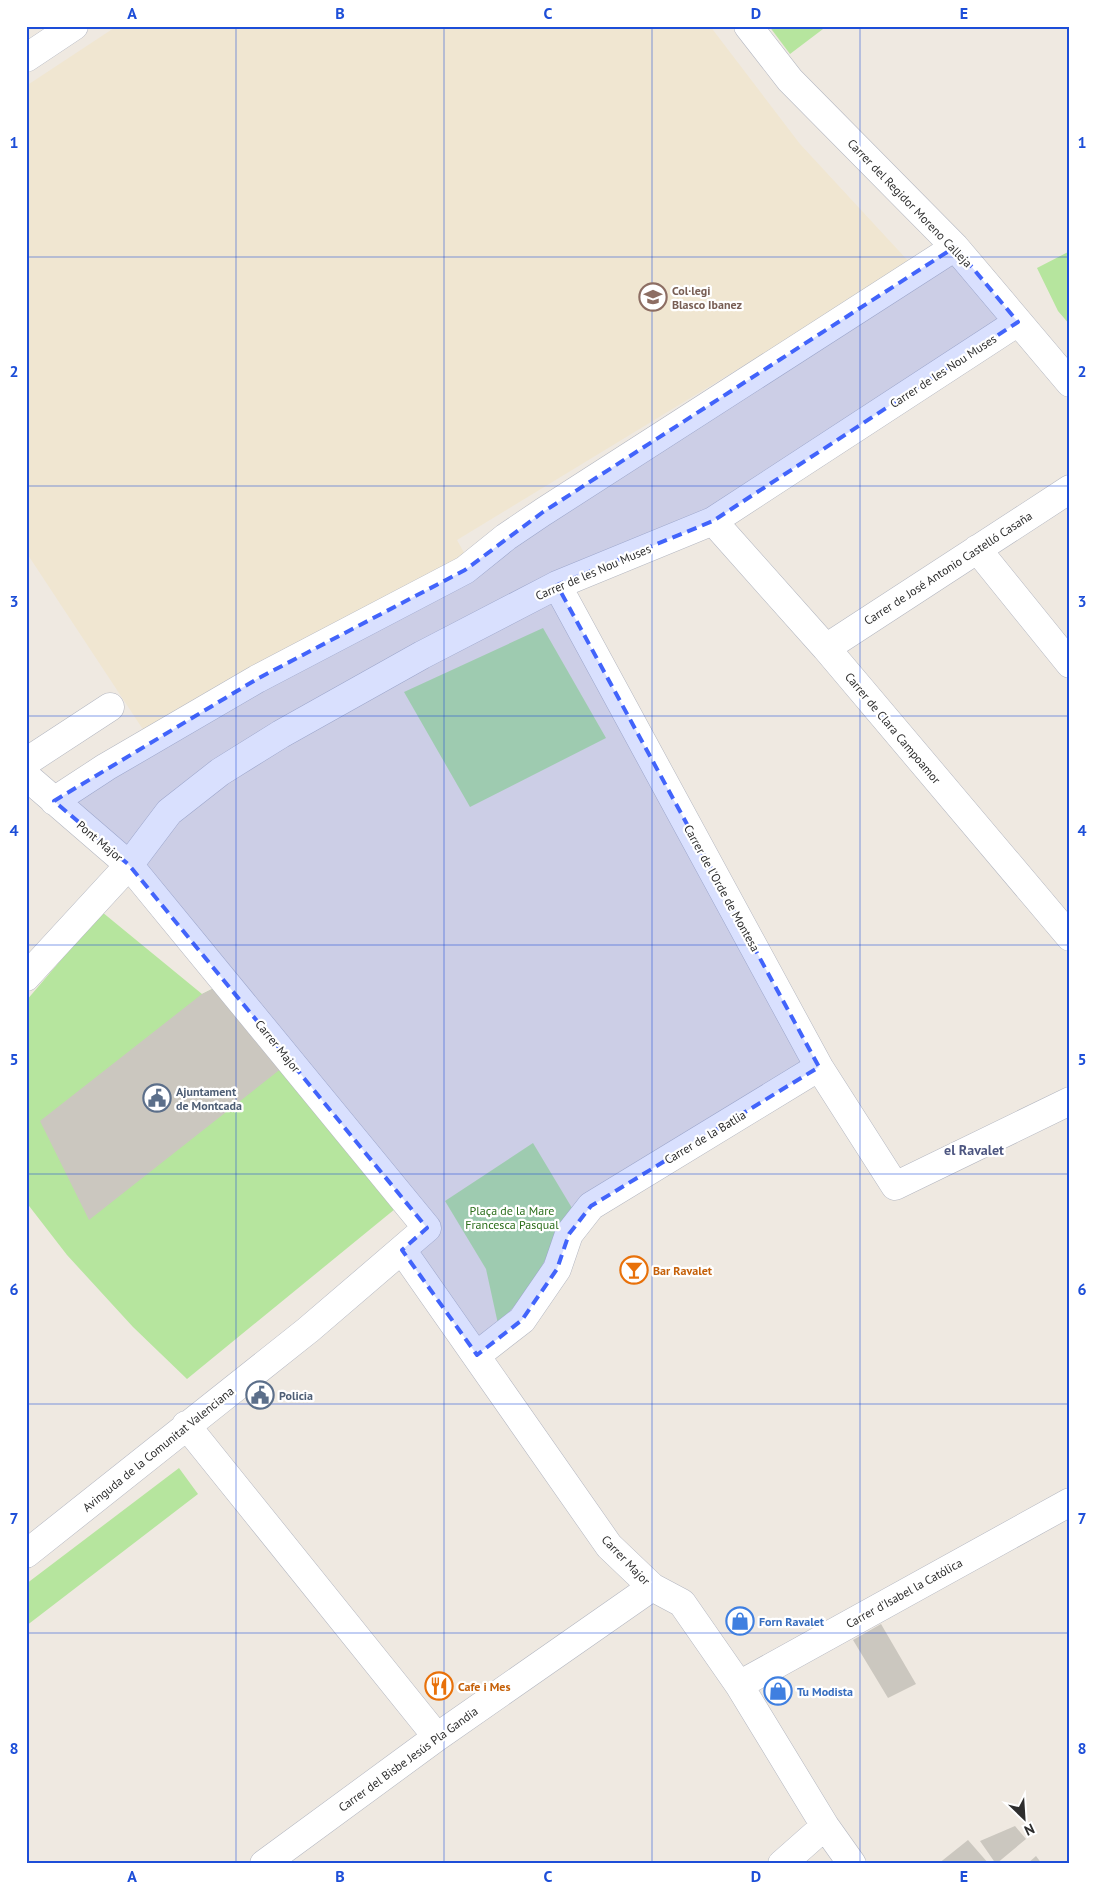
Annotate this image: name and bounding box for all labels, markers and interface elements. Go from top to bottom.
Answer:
text: A [127,3,137,23]
text: B [335,3,345,23]
text: C [544,3,553,23]
text: D [751,3,761,23]
text: E [960,3,968,23]
text: 1 [9,132,19,152]
text: 1 [1077,132,1087,152]
street label: Carrer del Regidor Moreno Calleja [845,136,975,270]
school or university icon: Col·legi Blasco Ibanez [638,282,668,312]
place label: Col·legi Blasco Ibanez [672,283,742,312]
street label: Carrer de les Nou Muses [887,331,999,411]
text: 2 [9,361,19,381]
text: 2 [1077,361,1087,381]
street label: Carrer de José Antonio Castelló Casaña [861,508,1035,628]
street label: Carrer de les Nou Muses [533,541,653,603]
text: 3 [9,591,19,611]
text: 3 [1077,591,1087,611]
street label: Carrer de Clara Campoamor [842,669,944,787]
street label: Pont Major [74,817,126,865]
text: 4 [9,820,19,840]
text: 4 [1077,820,1087,840]
street label: Carrer de l'Orde de Montesa [681,822,763,954]
street label: Carrer Major [252,1017,304,1075]
text: 5 [9,1049,19,1069]
text: 5 [1077,1049,1087,1069]
public building icon: Ajuntament de Montcada [142,1083,172,1113]
place label: Ajuntament de Montcada [176,1084,242,1113]
street label: Carrer de la Batlia [662,1107,748,1167]
district label: el Ravalet [944,1141,1004,1159]
park label: Plaça de la Mare Francesca Pasqual [465,1203,559,1232]
bar icon: Bar Ravalet [619,1255,649,1285]
place label: Bar Ravalet [653,1263,713,1278]
text: 6 [9,1279,19,1299]
text: 6 [1077,1279,1087,1299]
public building icon: Policia [245,1380,275,1410]
street label: Avinguda de la Comunitat Valenciana [79,1383,237,1515]
place label: Policia [279,1388,313,1403]
text: 7 [9,1508,19,1528]
text: 7 [1077,1508,1087,1528]
street label: Carrer Major [599,1532,653,1588]
street label: Carrer d'Isabel la Católica [843,1555,965,1631]
shop icon: Forn Ravalet [725,1606,755,1636]
place label: Forn Ravalet [759,1614,825,1629]
restaurant icon: Cafe i Mes [424,1671,454,1701]
shop icon: Tu Modista [763,1676,793,1706]
place label: Cafe i Mes [458,1679,510,1694]
place label: Tu Modista [797,1684,853,1699]
street label: Carrer del Bisbe Jesús Pla Gandia [335,1703,481,1815]
text: 8 [9,1738,19,1758]
text: 8 [1077,1738,1087,1758]
north arrow [998,1792,1048,1842]
text: N [1022,1820,1037,1840]
text: A [127,1866,137,1886]
text: B [335,1866,345,1886]
text: C [544,1866,553,1886]
text: D [751,1866,761,1886]
text: E [960,1866,968,1886]

